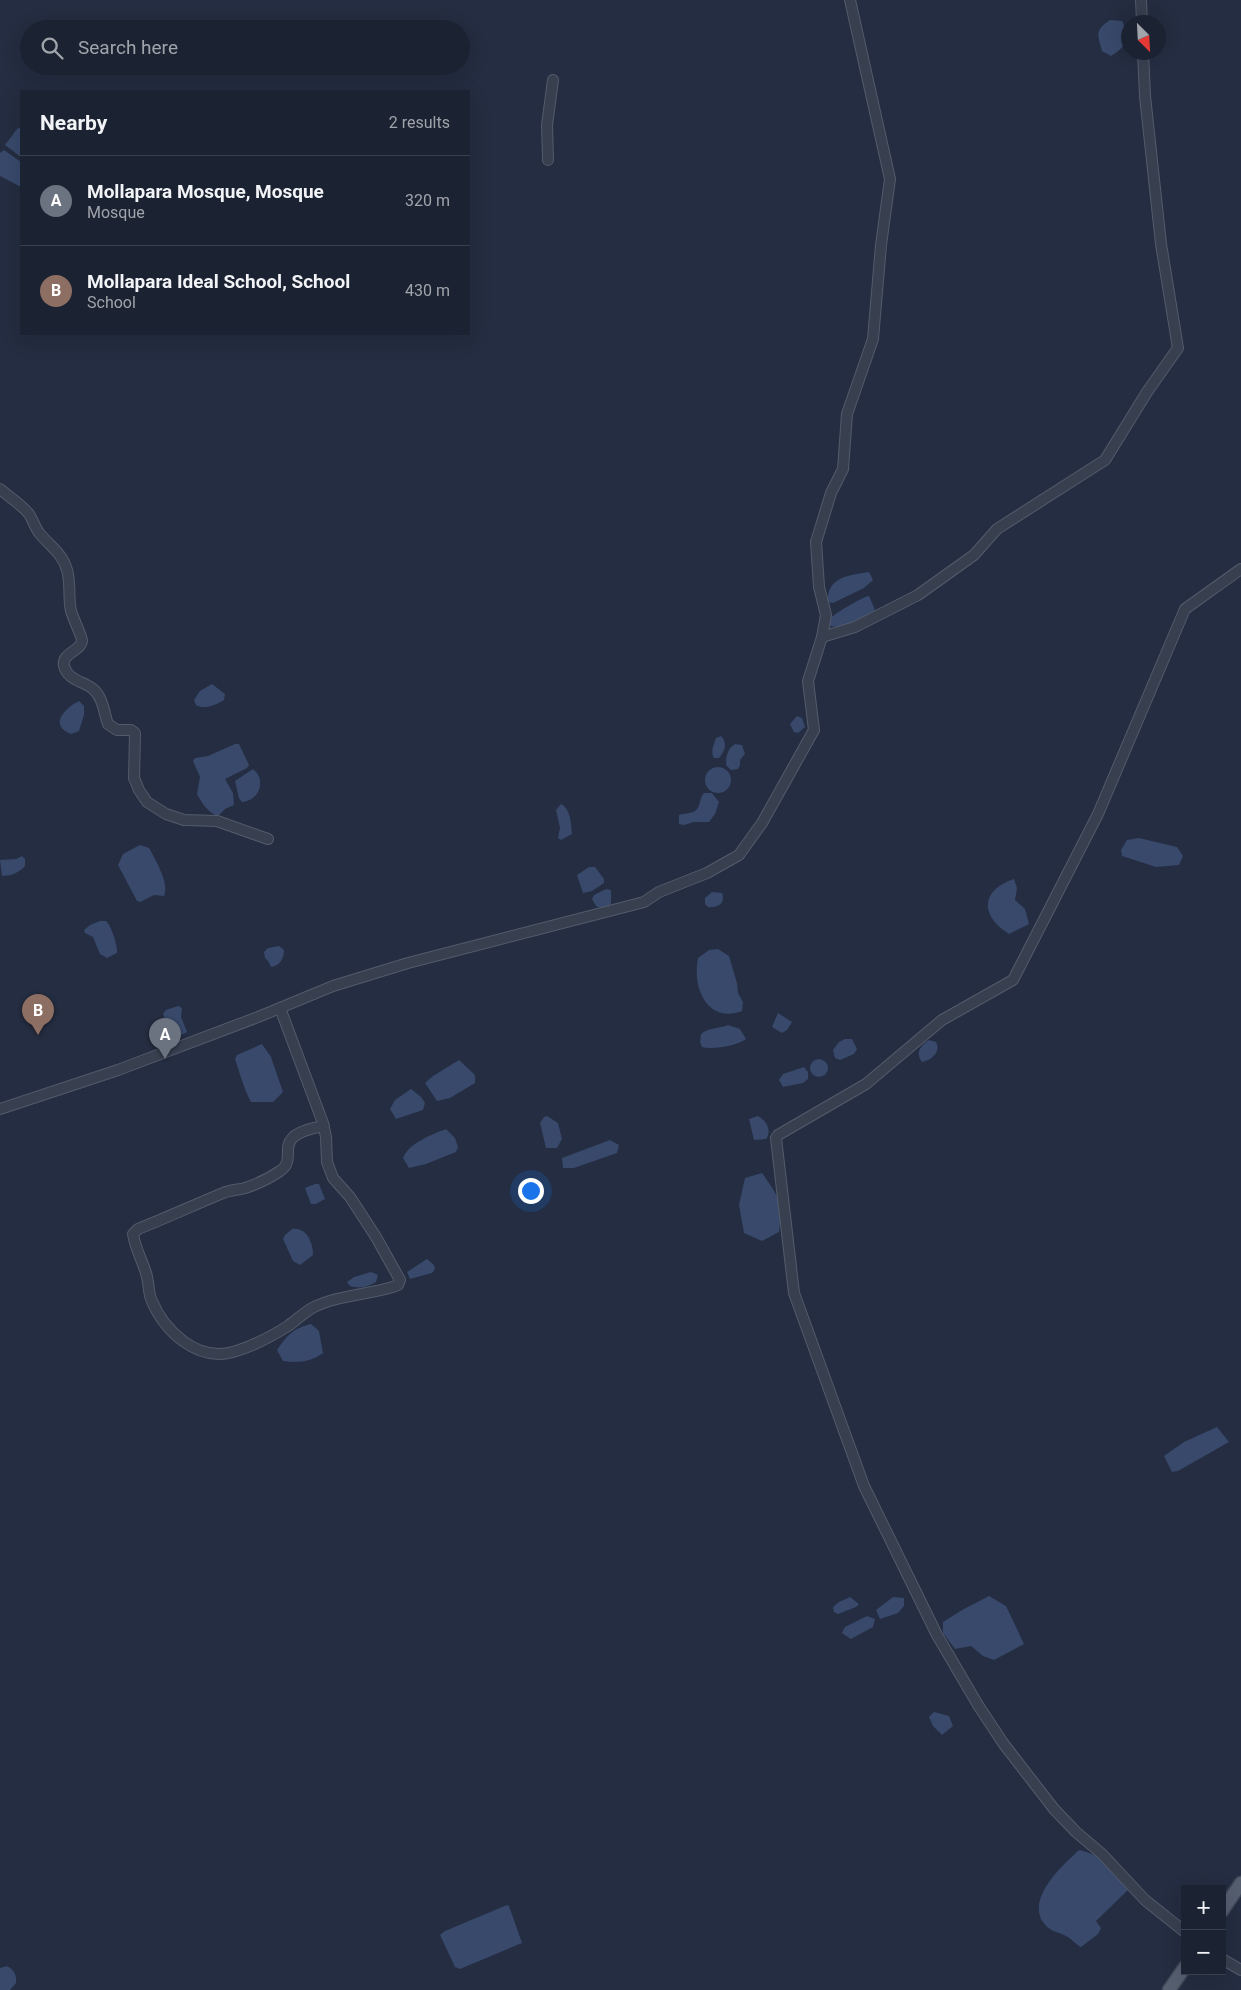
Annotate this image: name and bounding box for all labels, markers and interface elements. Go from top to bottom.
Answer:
north arrow [1121,15,1166,60]
search box [20,20,470,75]
icon: search [38,34,66,62]
text: Search here [78,36,178,59]
text: Nearby [40,111,107,135]
text: 2 results [389,113,450,132]
text: Mollapara Mosque, Mosque [87,180,324,203]
text: A [51,191,61,210]
text: 320 m [405,191,450,210]
text: Mosque [87,203,145,222]
text: Mollapara Ideal School, School [87,270,350,293]
text: B [51,281,61,300]
text: 430 m [405,281,450,300]
text: School [87,293,136,312]
pin: B [22,994,54,1035]
pin: A [149,1018,181,1059]
your location [518,1178,544,1204]
map controls [1181,1885,1226,1975]
button: + [1181,1885,1226,1930]
button: − [1181,1930,1226,1975]

